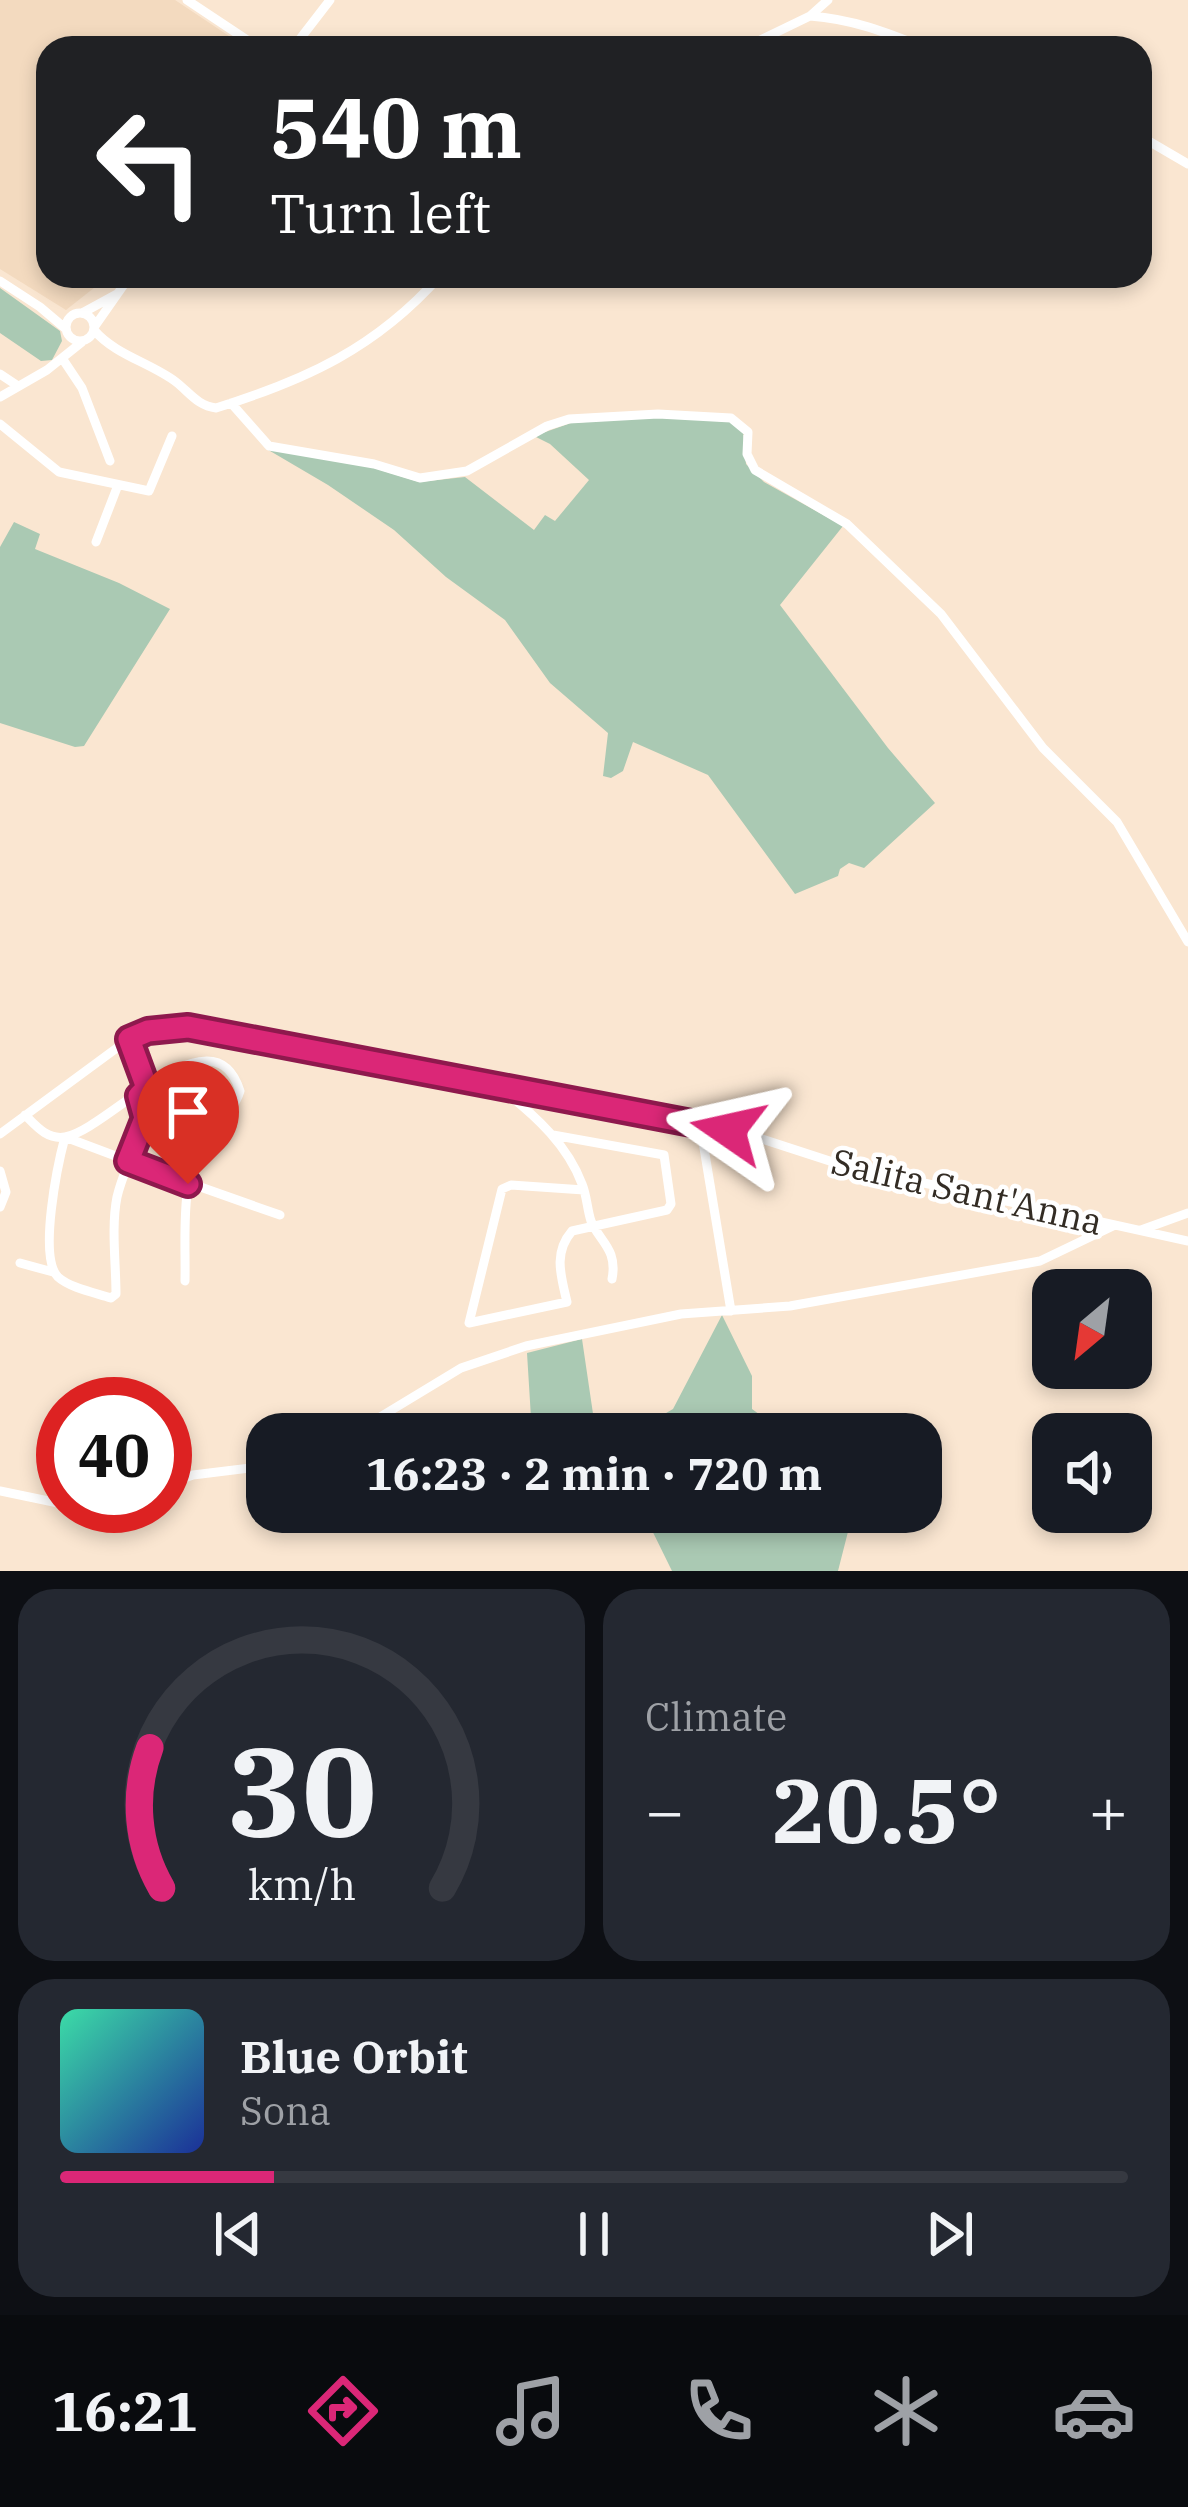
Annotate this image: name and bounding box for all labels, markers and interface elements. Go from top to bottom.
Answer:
text: 540 m [270,72,522,181]
icon: left [72,84,228,240]
text: Turn left [270,178,491,248]
pin [137,1061,239,1184]
position arrow [665,1067,791,1193]
icon: arrive [155,1079,221,1145]
street label: Salita Sant'Anna [827,1137,1107,1245]
north arrow [1032,1269,1152,1389]
map controls [1032,1269,1152,1533]
speed limit sign: 40 [36,1377,192,1533]
button: sound [1032,1413,1152,1533]
text: 16:23 · 2 min · 720 m [366,1444,822,1502]
text: Climate [645,1691,787,1742]
text: 30 [227,1709,376,1871]
text: 20.5° [772,1751,1001,1868]
text: − [645,1767,685,1853]
text: + [1088,1767,1128,1853]
text: km/h [247,1856,356,1912]
text: Blue Orbit [240,2027,468,2085]
text: Sona [240,2085,331,2136]
icon: previous [205,2201,271,2267]
icon: pause [561,2201,627,2267]
icon: next [917,2201,983,2267]
icon: directions [301,2369,385,2453]
icon: music [489,2369,573,2453]
icon: phone [677,2369,761,2453]
icon: climate [864,2369,948,2453]
icon: car [1052,2369,1136,2453]
text: 16:21 [52,2376,198,2446]

